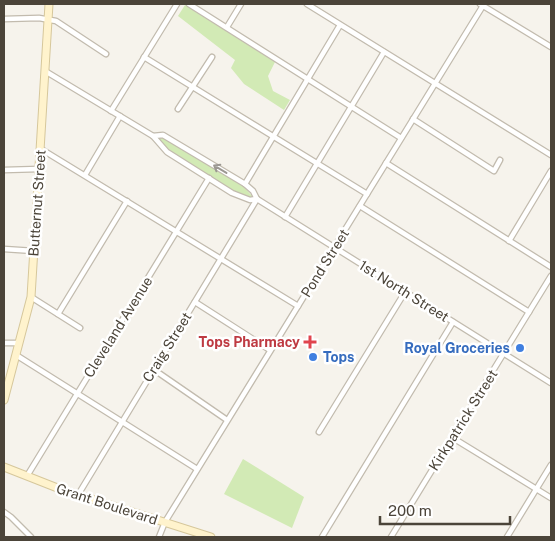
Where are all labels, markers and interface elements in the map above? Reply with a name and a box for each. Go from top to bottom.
street label: Butternut Street [25,149,49,257]
one-way arrow [214,164,228,174]
street label: Pond Street [298,226,352,300]
street label: 1st North Street [356,257,452,325]
street label: Cleveland Avenue [80,274,156,380]
street label: Craig Street [139,309,195,385]
place label: Tops Pharmacy [199,334,300,350]
marker: Tops Pharmacy [304,336,316,348]
place label: Royal Groceries [404,340,510,356]
marker: Royal Groceries [514,342,526,354]
place label: Tops [323,349,354,365]
marker: Tops [307,351,319,363]
street label: Kirkpatrick Street [425,366,501,474]
street label: Grant Boulevard [54,480,160,528]
scale bar [380,494,510,526]
text: 200 m [388,502,432,519]

